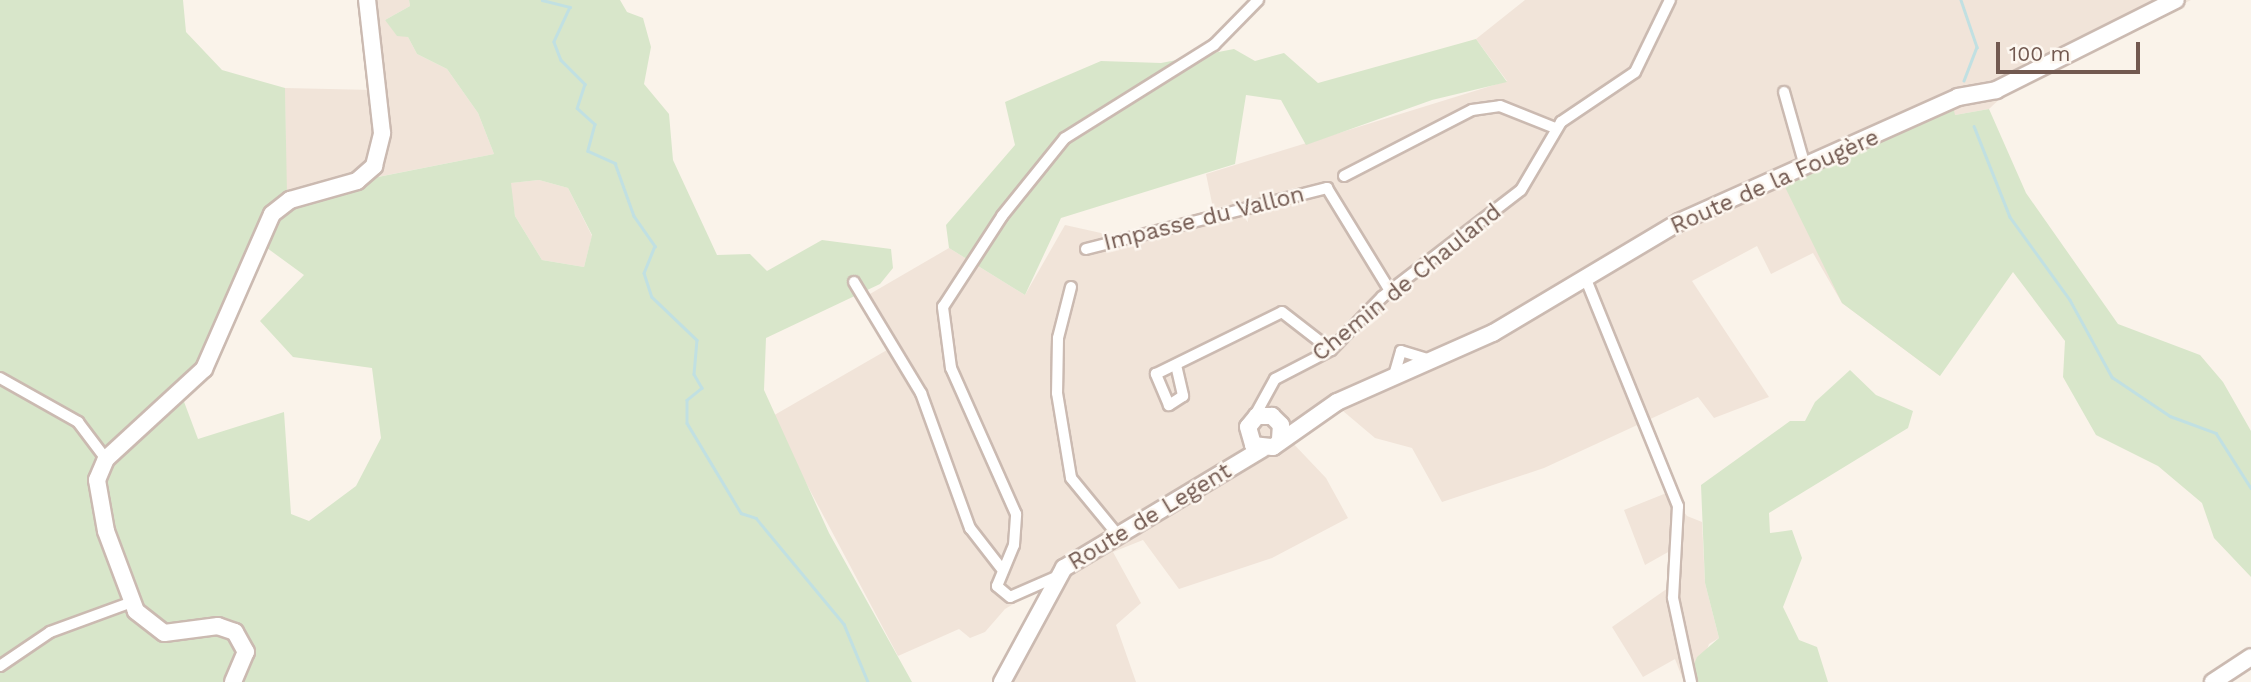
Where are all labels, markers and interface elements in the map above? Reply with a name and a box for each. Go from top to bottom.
scale bar [1999,28,2142,72]
text: 100 m [2009,41,2071,66]
street label: Route de la Fougère [1666,124,1884,240]
street label: Impasse du Vallon [1100,181,1308,257]
street label: Chemin de Chauland [1307,198,1507,368]
street label: Route de Legent [1064,458,1236,576]

